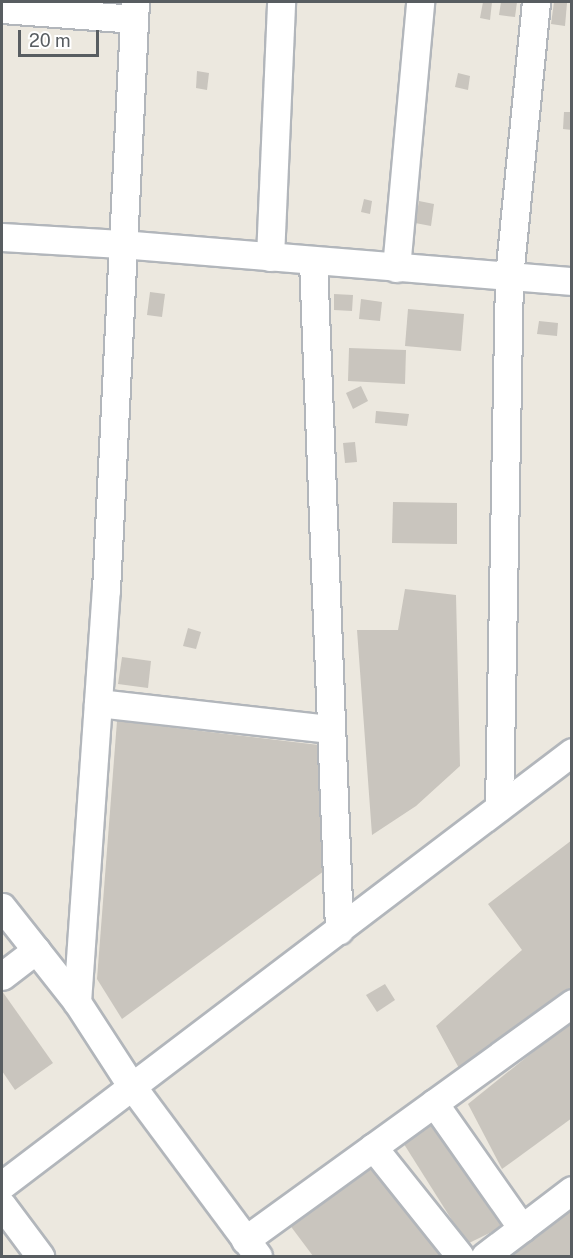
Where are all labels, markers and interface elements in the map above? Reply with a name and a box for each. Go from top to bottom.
scale bar [21,18,102,56]
text: 20 m [29,30,71,51]

